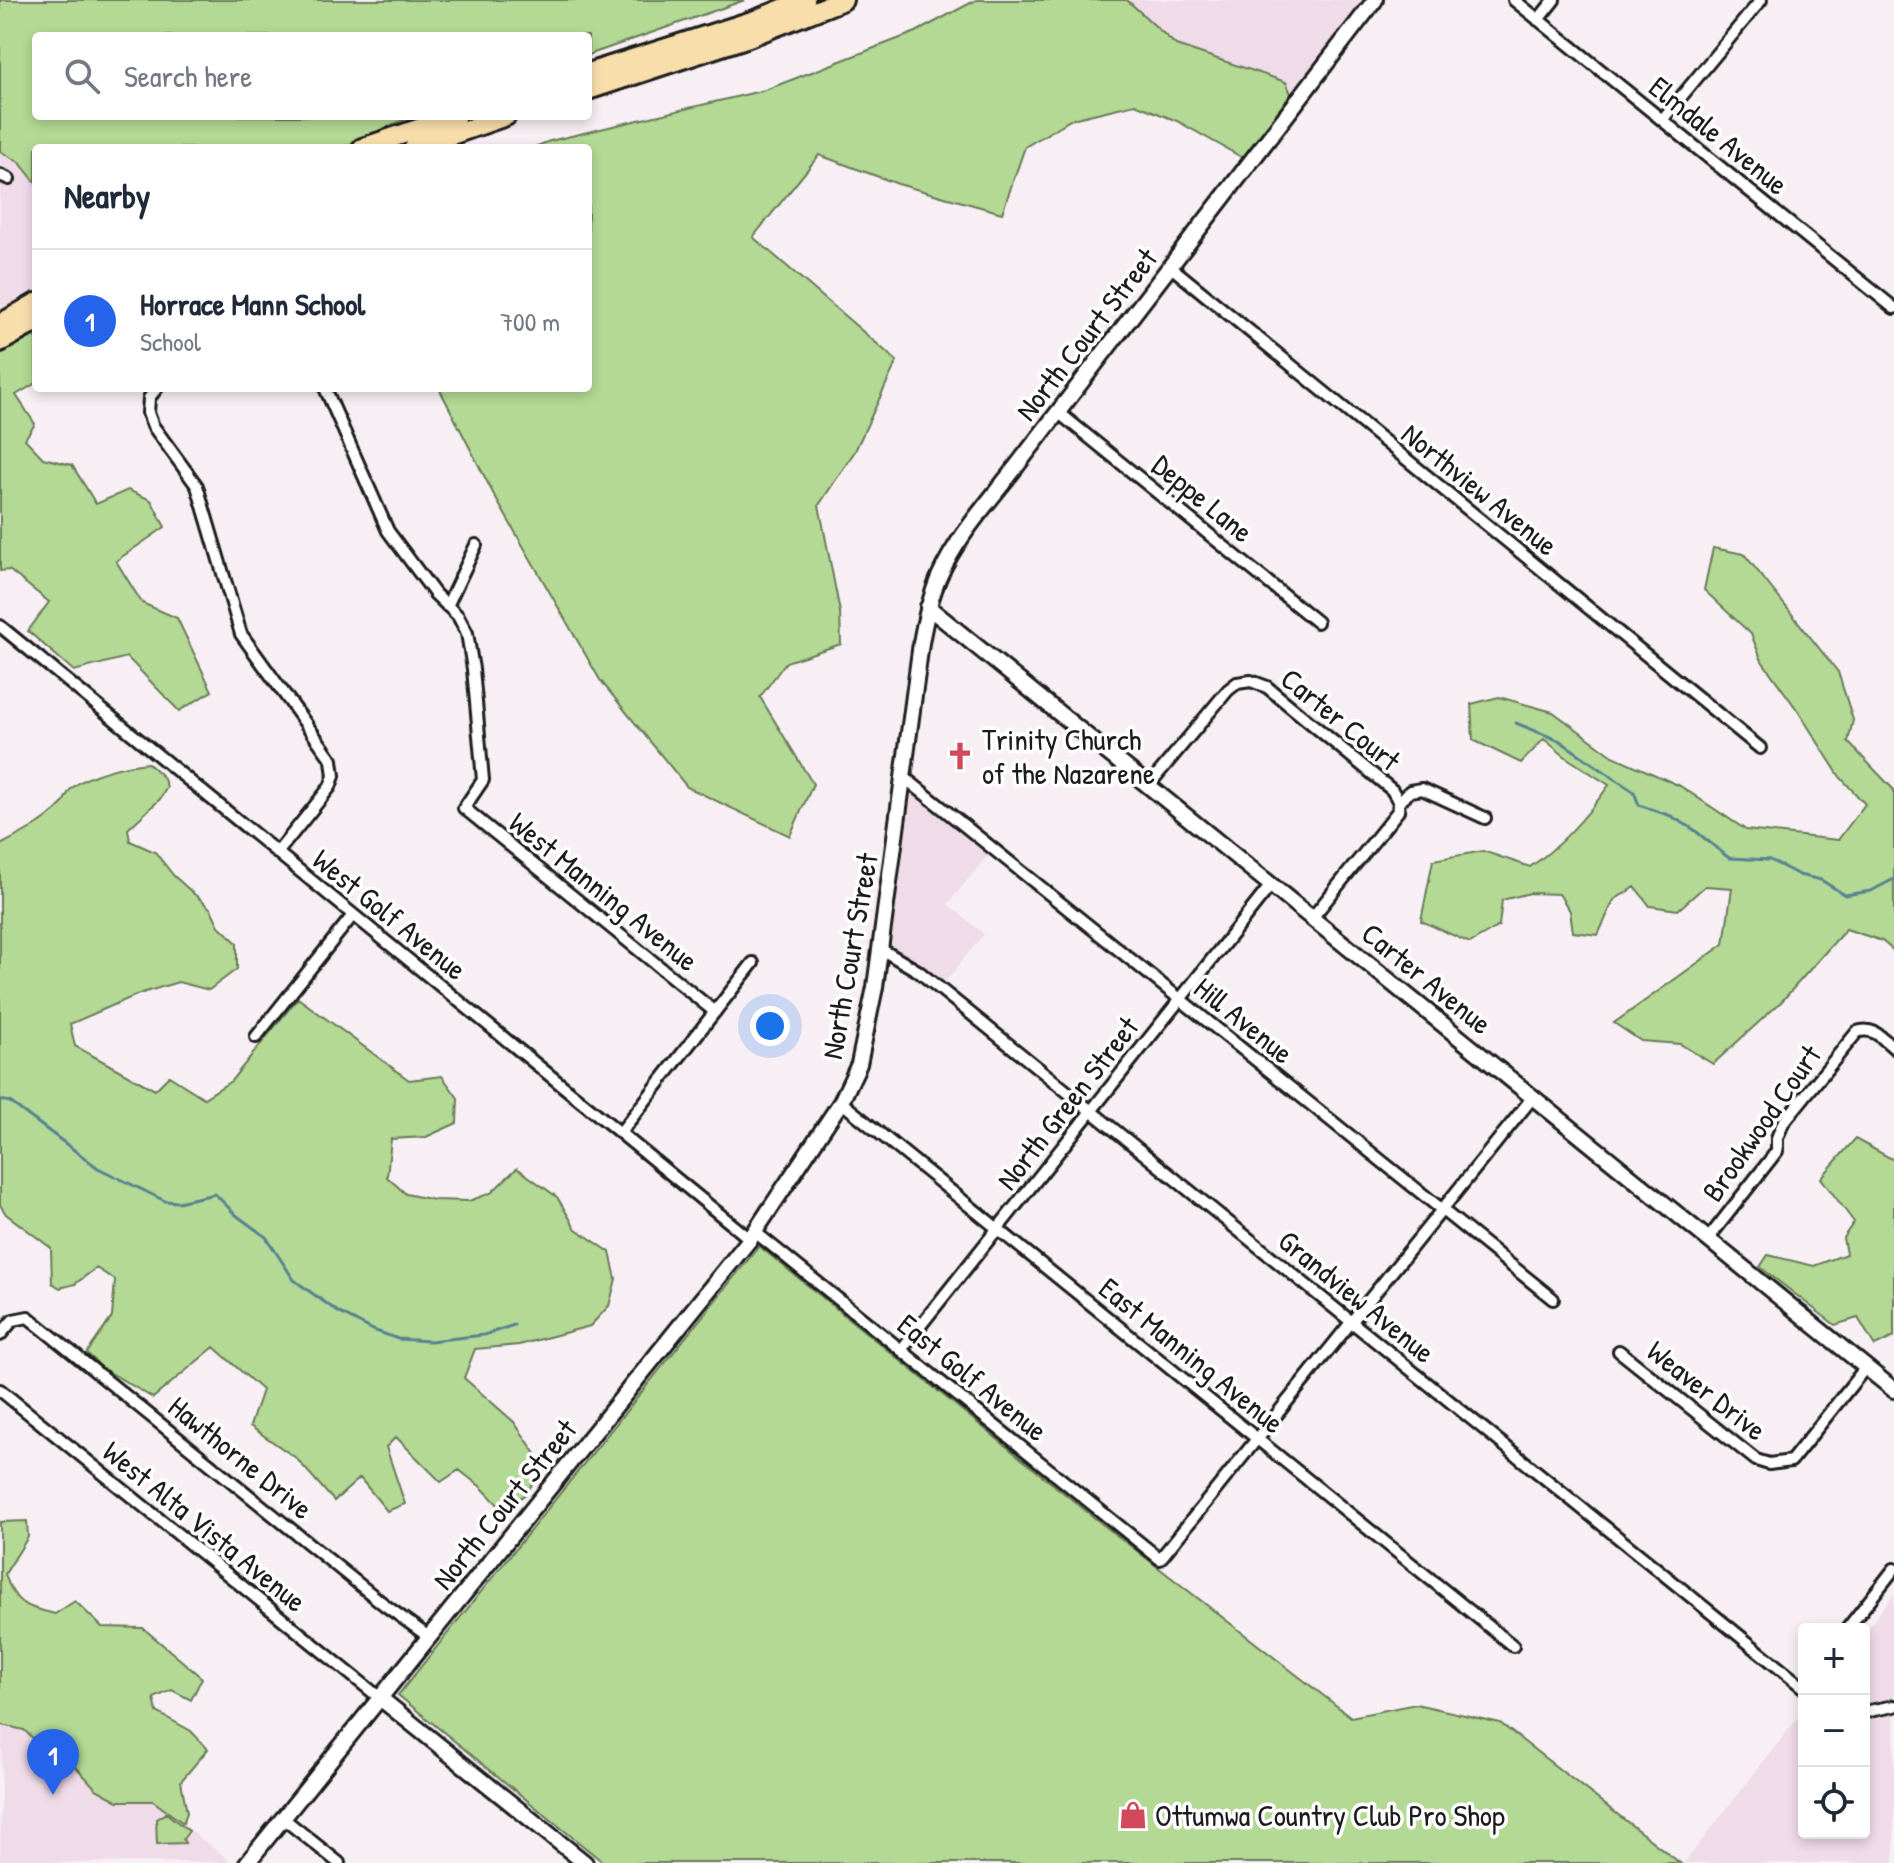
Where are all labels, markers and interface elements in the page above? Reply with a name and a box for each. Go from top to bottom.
search box [32,32,592,120]
icon: search [60,54,104,98]
text: Search here [124,56,252,96]
street label: Elmdale Avenue [1641,67,1797,203]
text: Nearby [64,173,150,219]
street label: North Court Street [1006,239,1166,428]
text: Horrace Mann School [140,284,365,324]
text: 1 [85,304,95,339]
text: 700 m [500,304,560,339]
text: School [140,324,201,359]
street label: Northview Avenue [1394,414,1566,564]
street label: Deppe Lane [1144,445,1262,551]
street label: Carter Court [1273,659,1410,780]
place label: Trinity Church of the Nazarene [982,719,1155,793]
church icon: Trinity Church of the Nazarene [945,741,975,771]
street label: West Manning Avenue [501,802,707,980]
street label: West Golf Avenue [305,839,475,989]
street label: North Court Street [811,849,887,1062]
street label: Carter Avenue [1354,913,1500,1043]
street label: Hill Avenue [1186,968,1302,1072]
your location [750,1006,790,1046]
street label: North Green Street [987,1008,1148,1198]
street label: Brookwood Court [1692,1036,1830,1209]
street label: Grandview Avenue [1270,1221,1444,1372]
street label: East Manning Avenue [1091,1268,1293,1442]
street label: East Golf Avenue [890,1304,1056,1450]
street label: Weaver Drive [1639,1331,1775,1449]
street label: Hawthorne Drive [160,1386,322,1528]
street label: North Court Street [423,1410,586,1598]
street label: West Alta Vista Avenue [95,1431,315,1621]
map controls [1798,1623,1870,1839]
button: + [1798,1623,1870,1695]
button: − [1798,1695,1870,1767]
pin: 1 [27,1729,79,1795]
button: locate [1798,1767,1870,1839]
place label: Ottumwa Country Club Pro Shop [1155,1795,1505,1835]
shop icon: Ottumwa Country Club Pro Shop [1118,1800,1148,1830]

